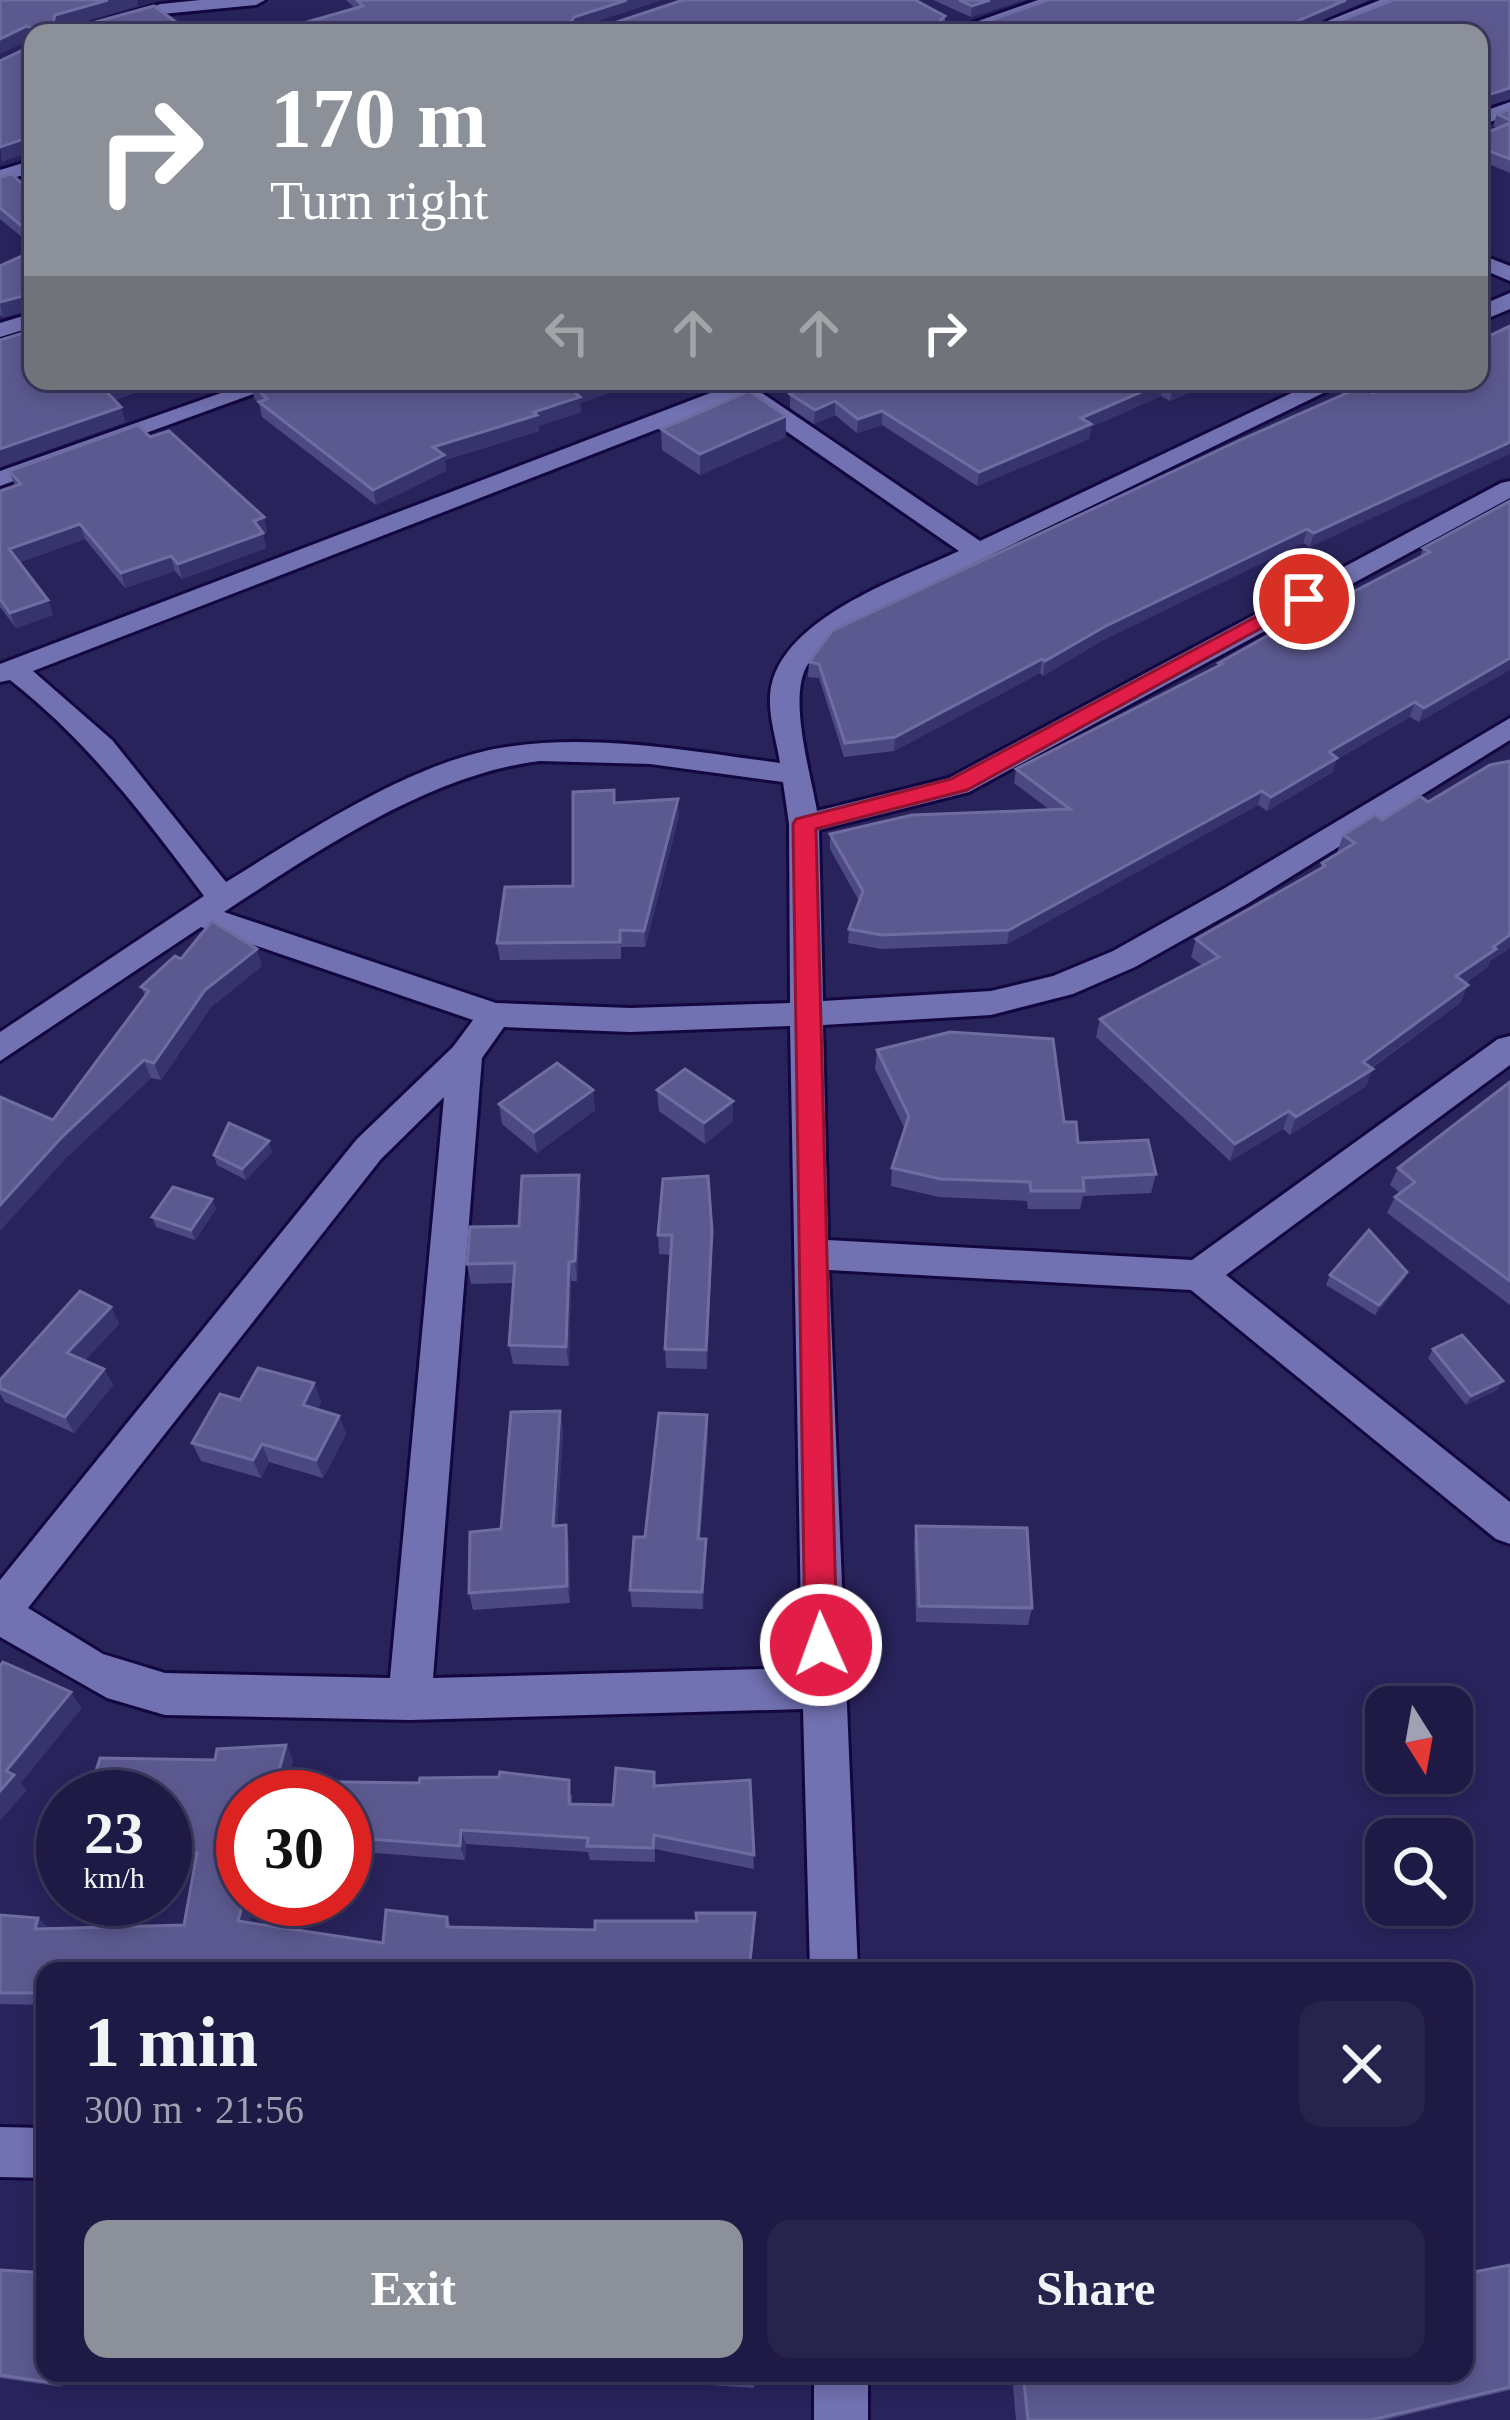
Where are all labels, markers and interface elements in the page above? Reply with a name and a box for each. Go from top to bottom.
icon: right [72,72,228,228]
text: 170 m [270,72,487,165]
text: Turn right [270,171,489,231]
icon: left [534,300,600,366]
icon: ahead [660,300,726,366]
icon: ahead [786,300,852,366]
icon: right [912,300,978,366]
pin [1253,548,1355,650]
icon: arrive [1271,566,1337,632]
position arrow [758,1582,884,1708]
north arrow [1365,1686,1473,1794]
map controls [1365,1686,1473,1926]
speed limit sign: 30 [216,1770,372,1926]
text: 23 [84,1800,144,1866]
button: search [1365,1818,1473,1926]
text: km/h [83,1861,145,1894]
button: close [1299,2001,1425,2127]
text: 1 min [84,2002,258,2082]
text: 300 m · 21:56 [84,2088,304,2131]
button: Exit [84,2220,743,2358]
button: Share [767,2220,1425,2358]

